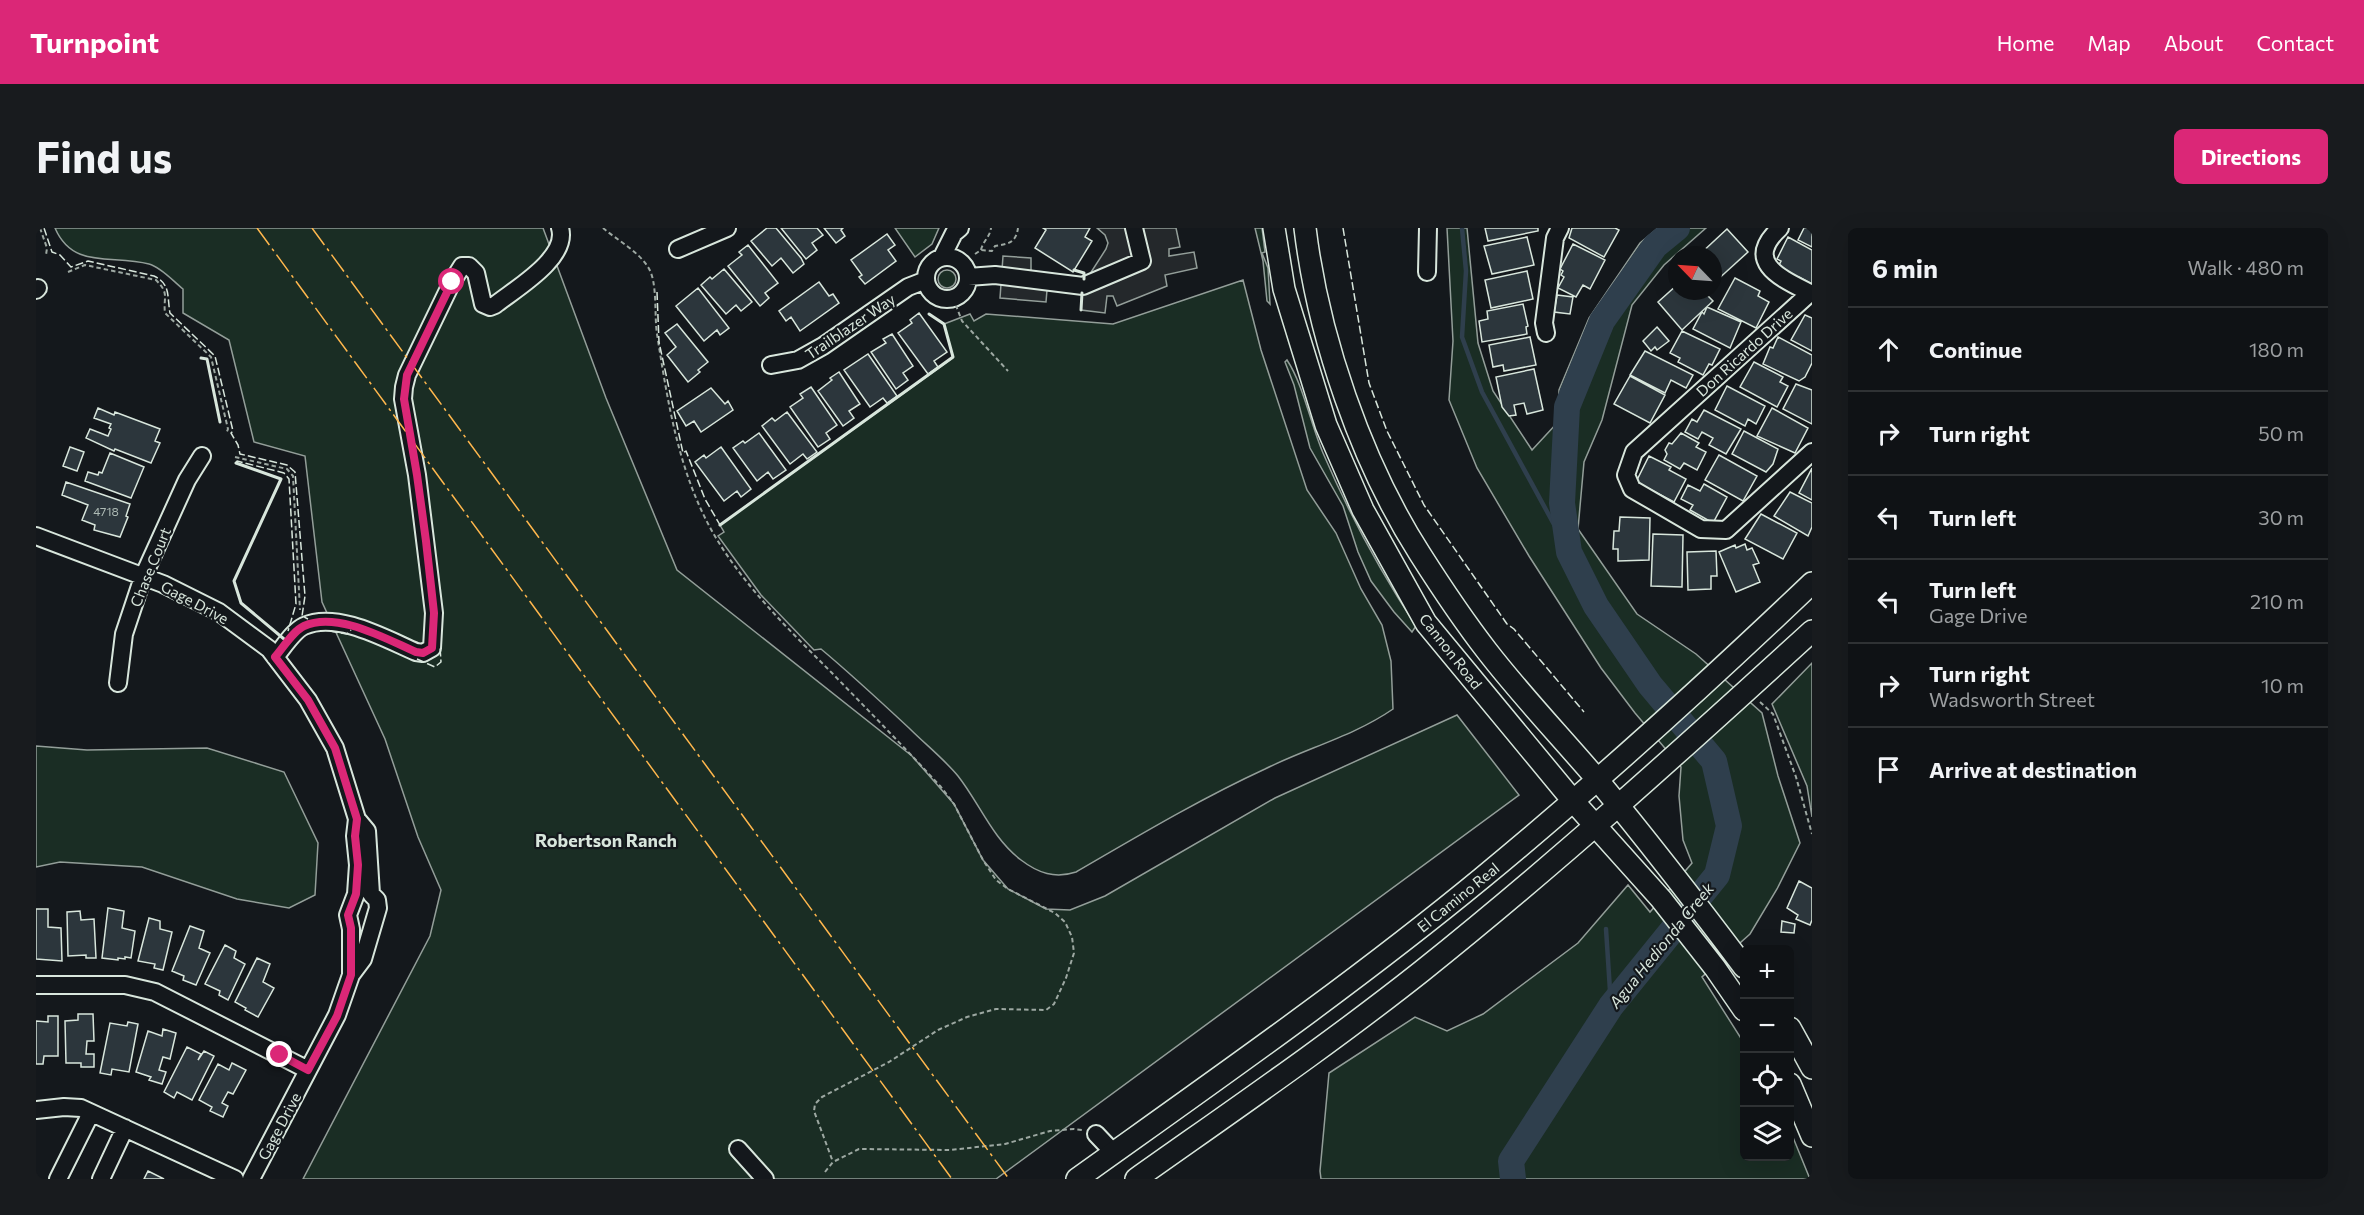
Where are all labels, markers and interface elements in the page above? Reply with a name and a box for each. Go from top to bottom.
text: Turnpoint [30,25,159,59]
text: Home [1997,30,2054,55]
text: Map [2087,30,2131,55]
text: About [2164,30,2223,55]
text: Contact [2256,30,2334,55]
button: Directions [2174,129,2328,184]
text: Find us [36,130,172,182]
north arrow [1668,246,1722,300]
text: 6 min [1872,252,1938,283]
text: Walk · 480 m [2187,255,2304,279]
route start [438,268,464,294]
street label: Trailblazer Way [802,289,899,363]
street label: Don Ricardo Drive [1692,304,1796,400]
icon: ahead [1872,333,1905,366]
text: Continue [1929,336,2022,363]
text: 180 m [2249,337,2304,361]
icon: right [1872,417,1905,450]
text: Turn right [1929,420,2030,447]
text: 50 m [2258,421,2304,445]
icon: left [1872,501,1905,534]
house number: 4718 [93,504,119,518]
text: Turn left [1929,504,2016,531]
text: 30 m [2258,505,2304,529]
street label: Chase Court [126,525,174,609]
text: Turn left [1929,576,2016,603]
street label: Gage Drive [158,577,232,627]
icon: left [1872,585,1905,618]
text: 210 m [2250,589,2304,613]
text: Gage Drive [1929,603,2027,627]
street label: Cannon Road [1416,610,1486,692]
text: Turn right [1929,660,2030,687]
icon: right [1872,669,1905,702]
text: 10 m [2261,673,2304,697]
text: Wadsworth Street [1929,687,2095,711]
icon: arrive [1872,753,1905,786]
text: Arrive at destination [1929,756,2137,783]
district label: Robertson Ranch [535,829,677,851]
street label: El Camino Real [1413,858,1503,936]
water label: Agua Hedionda Creek [1604,878,1718,1012]
map controls [1740,945,1794,1161]
button: + [1740,945,1794,999]
button: − [1740,999,1794,1053]
route end [266,1041,292,1067]
button: locate [1740,1053,1794,1107]
street label: Gage Drive [254,1089,304,1163]
button: layers [1740,1107,1794,1161]

